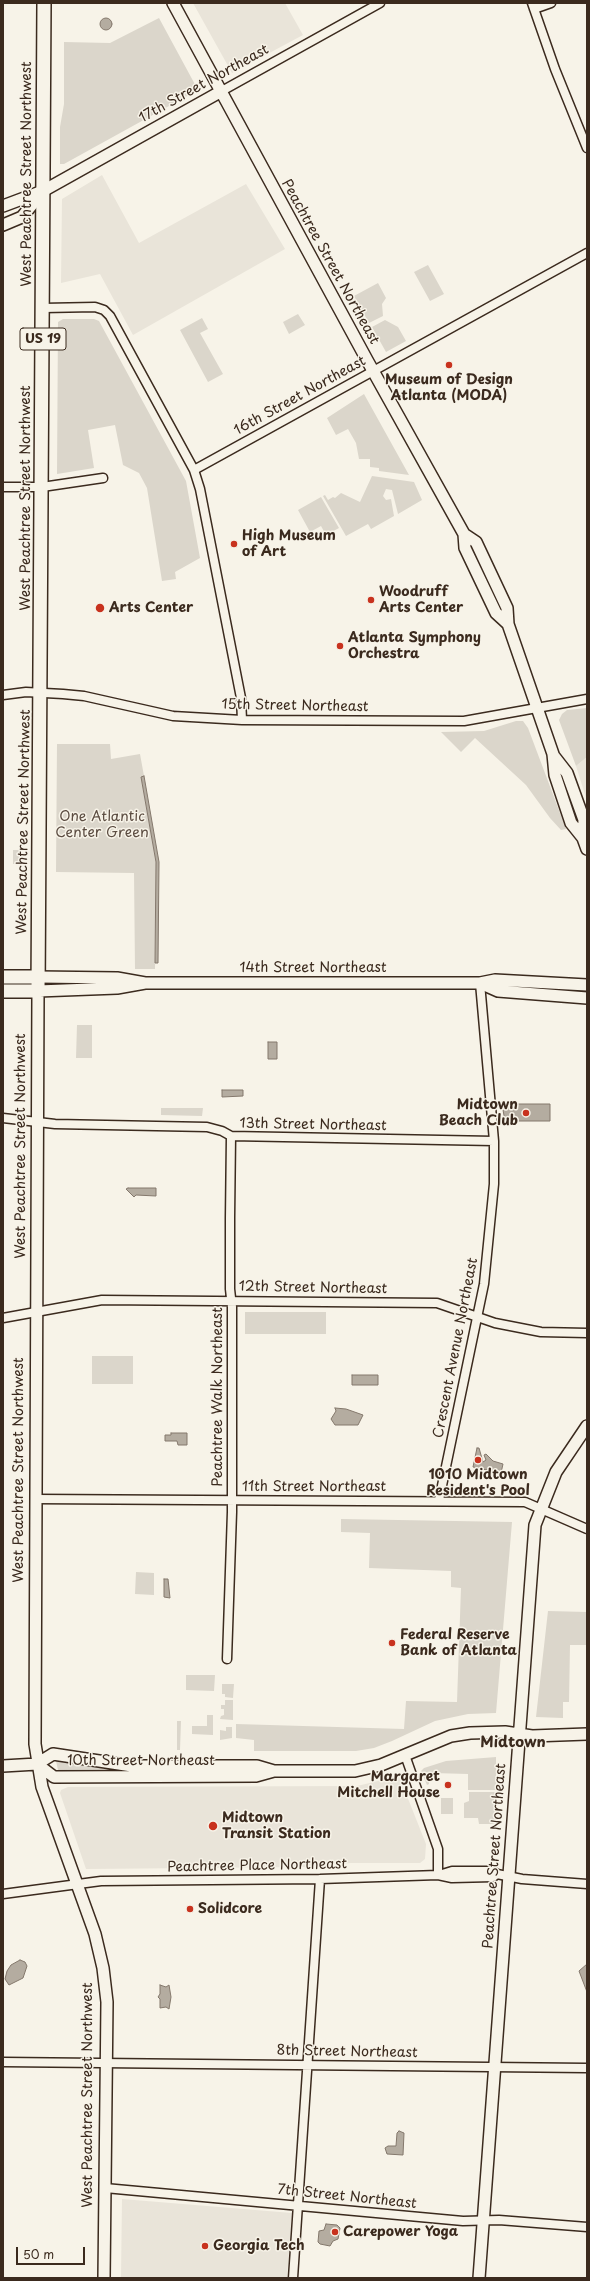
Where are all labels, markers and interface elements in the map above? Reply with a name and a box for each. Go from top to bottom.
street label: 17th Street Northeast [136,41,272,127]
street label: West Peachtree Street Northwest [19,61,35,287]
street label: Peachtree Street Northeast [278,177,382,347]
road number: US 19 [20,328,66,350]
street label: 16th Street Northeast [231,353,369,439]
marker: Museum of Design Atlanta (MODA) [444,360,454,370]
place label: Museum of Design Atlanta (MODA) [385,372,513,404]
street label: West Peachtree Street Northwest [18,385,34,611]
place label: High Museum of Art [242,528,336,560]
marker: High Museum of Art [229,539,239,549]
place label: Woodruff Arts Center [379,584,463,616]
marker: Woodruff Arts Center [366,595,376,605]
place label: Arts Center [109,600,193,616]
marker: Arts Center [94,602,106,614]
place label: Atlanta Symphony Orchestra [348,630,481,662]
marker: Atlanta Symphony Orchestra [335,641,345,651]
street label: 15th Street Northeast [221,696,369,716]
street label: West Peachtree Street Northwest [14,709,34,935]
park label: One Atlantic Center Green [55,809,149,842]
street label: 14th Street Northeast [239,960,387,976]
street label: West Peachtree Street Northwest [13,1033,29,1259]
place label: Midtown Beach Club [439,1097,518,1130]
marker: Midtown Beach Club [521,1108,531,1118]
street label: 13th Street Northeast [239,1115,387,1135]
street label: Crescent Avenue Northeast [430,1256,482,1440]
street label: 12th Street Northeast [239,1278,387,1298]
street label: Peachtree Walk Northeast [210,1307,226,1487]
street label: West Peachtree Street Northwest [11,1357,27,1583]
marker: 1010 Midtown Resident's Pool [473,1455,483,1465]
place label: 1010 Midtown Resident's Pool [426,1467,530,1500]
street label: 11th Street Northeast [242,1479,386,1495]
place label: Federal Reserve Bank of Atlanta [400,1627,517,1660]
marker: Federal Reserve Bank of Atlanta [387,1638,397,1648]
district label: Midtown [480,1734,546,1752]
street label: 10th Street Northeast [67,1753,215,1769]
street label: Peachtree Street Northeast [480,1763,510,1949]
place label: Margaret Mitchell House [337,1769,440,1802]
marker: Margaret Mitchell House [443,1780,453,1790]
place label: Midtown Transit Station [222,1810,331,1842]
marker: Midtown Transit Station [207,1820,219,1832]
street label: Peachtree Place Northeast [167,1856,347,1876]
place label: Solidcore [198,1901,262,1917]
marker: Solidcore [185,1904,195,1914]
street label: West Peachtree Street Northwest [80,1982,96,2208]
street label: 8th Street Northeast [276,2042,418,2062]
street label: 7th Street Northeast [277,2181,417,2213]
place label: Carepower Yoga [343,2224,458,2240]
marker: Carepower Yoga [330,2227,340,2237]
place label: Georgia Tech [213,2238,305,2254]
scale bar [18,2239,87,2265]
marker: Georgia Tech [200,2241,210,2251]
text: 50 m [23,2245,54,2263]

